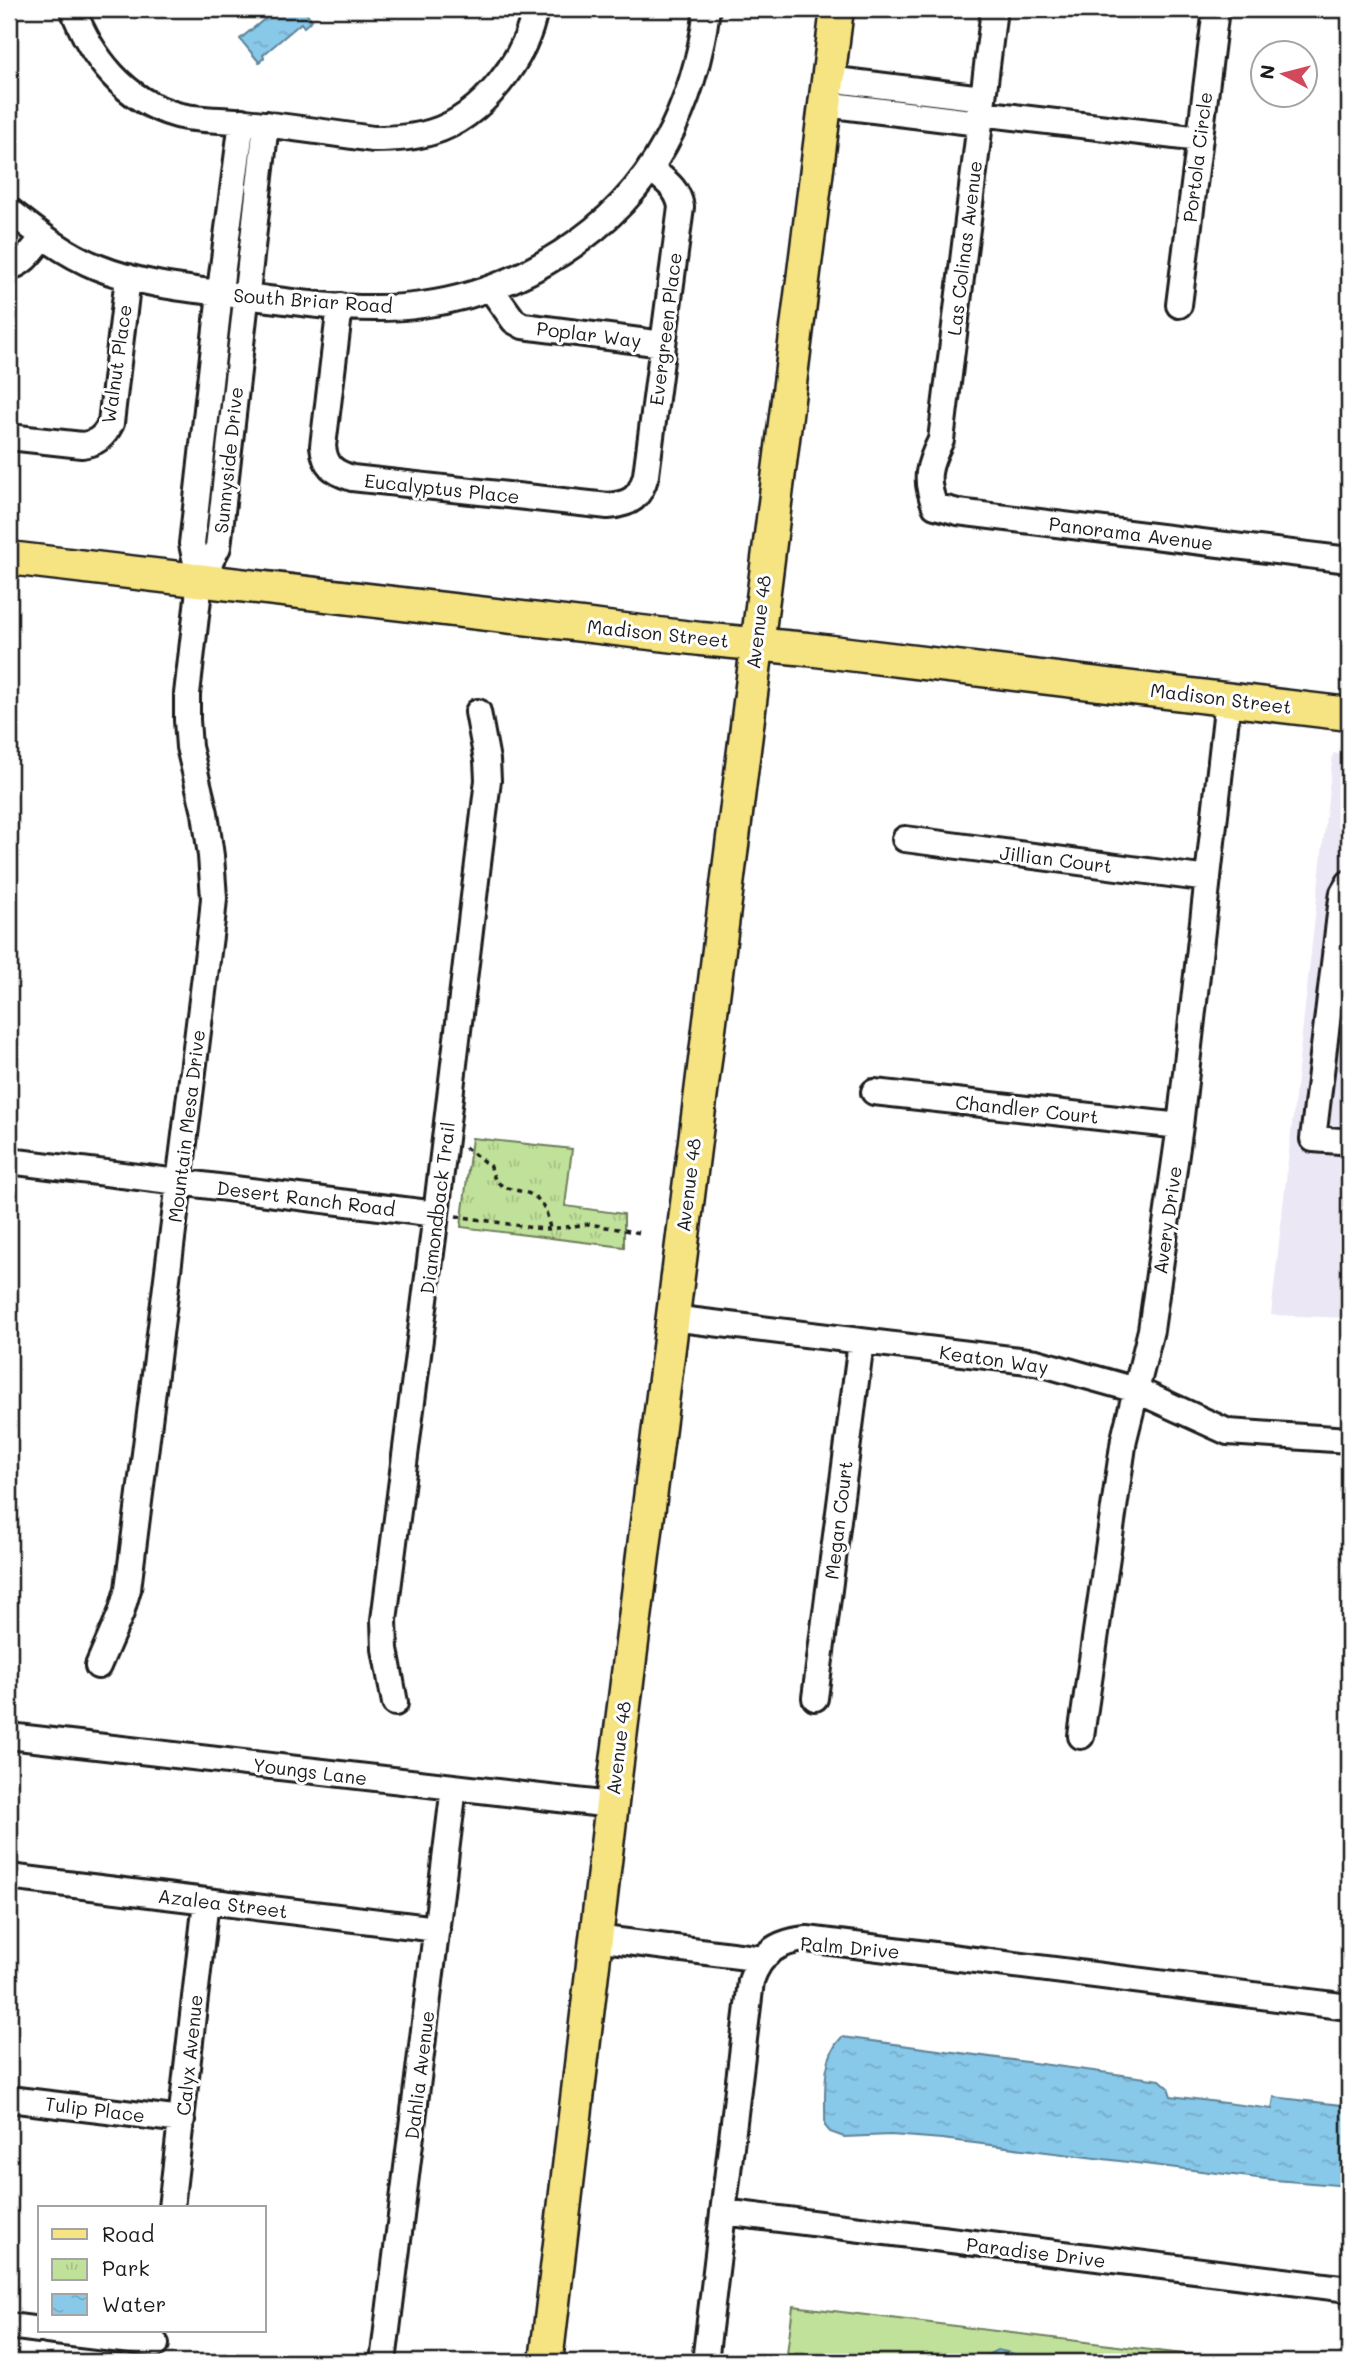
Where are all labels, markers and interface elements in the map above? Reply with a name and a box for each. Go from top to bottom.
north arrow [1250,38,1320,108]
text: N [1253,63,1280,81]
street label: Portola Circle [1177,90,1217,224]
street label: Las Colinas Avenue [941,159,987,337]
street label: Evergreen Place [643,251,687,407]
street label: South Briar Road [233,282,393,318]
street label: Walnut Place [95,303,137,425]
street label: Poplar Way [535,315,643,353]
street label: Sunnyside Drive [208,385,248,535]
street label: Eucalyptus Place [363,467,521,509]
street label: Panorama Avenue [1047,511,1215,555]
street label: Avenue 48 [740,574,776,670]
street label: Madison Street [586,613,730,653]
street label: Madison Street [1149,677,1293,719]
street label: Jillian Court [998,840,1114,878]
street label: Mountain Mesa Drive [162,1028,210,1224]
street label: Chandler Court [954,1089,1100,1129]
street label: Diamondback Trail [414,1120,460,1296]
street label: Avenue 48 [670,1137,706,1233]
street label: Avery Drive [1147,1164,1187,1276]
street label: Desert Ranch Road [215,1175,397,1221]
street label: Keaton Way [938,1339,1050,1379]
street label: Megan Court [818,1459,858,1581]
street label: Avenue 48 [600,1700,636,1796]
street label: Youngs Lane [251,1752,369,1790]
street label: Azalea Street [157,1883,289,1923]
street label: Palm Drive [799,1930,901,1964]
street label: Calyx Avenue [170,1993,208,2117]
street label: Dahlia Avenue [399,2009,439,2141]
street label: Tulip Place [44,2090,146,2128]
legend [38,2206,266,2332]
text: Road [102,2220,154,2247]
street label: Paradise Drive [965,2231,1107,2273]
text: Park [102,2254,150,2281]
text: Water [102,2290,166,2317]

